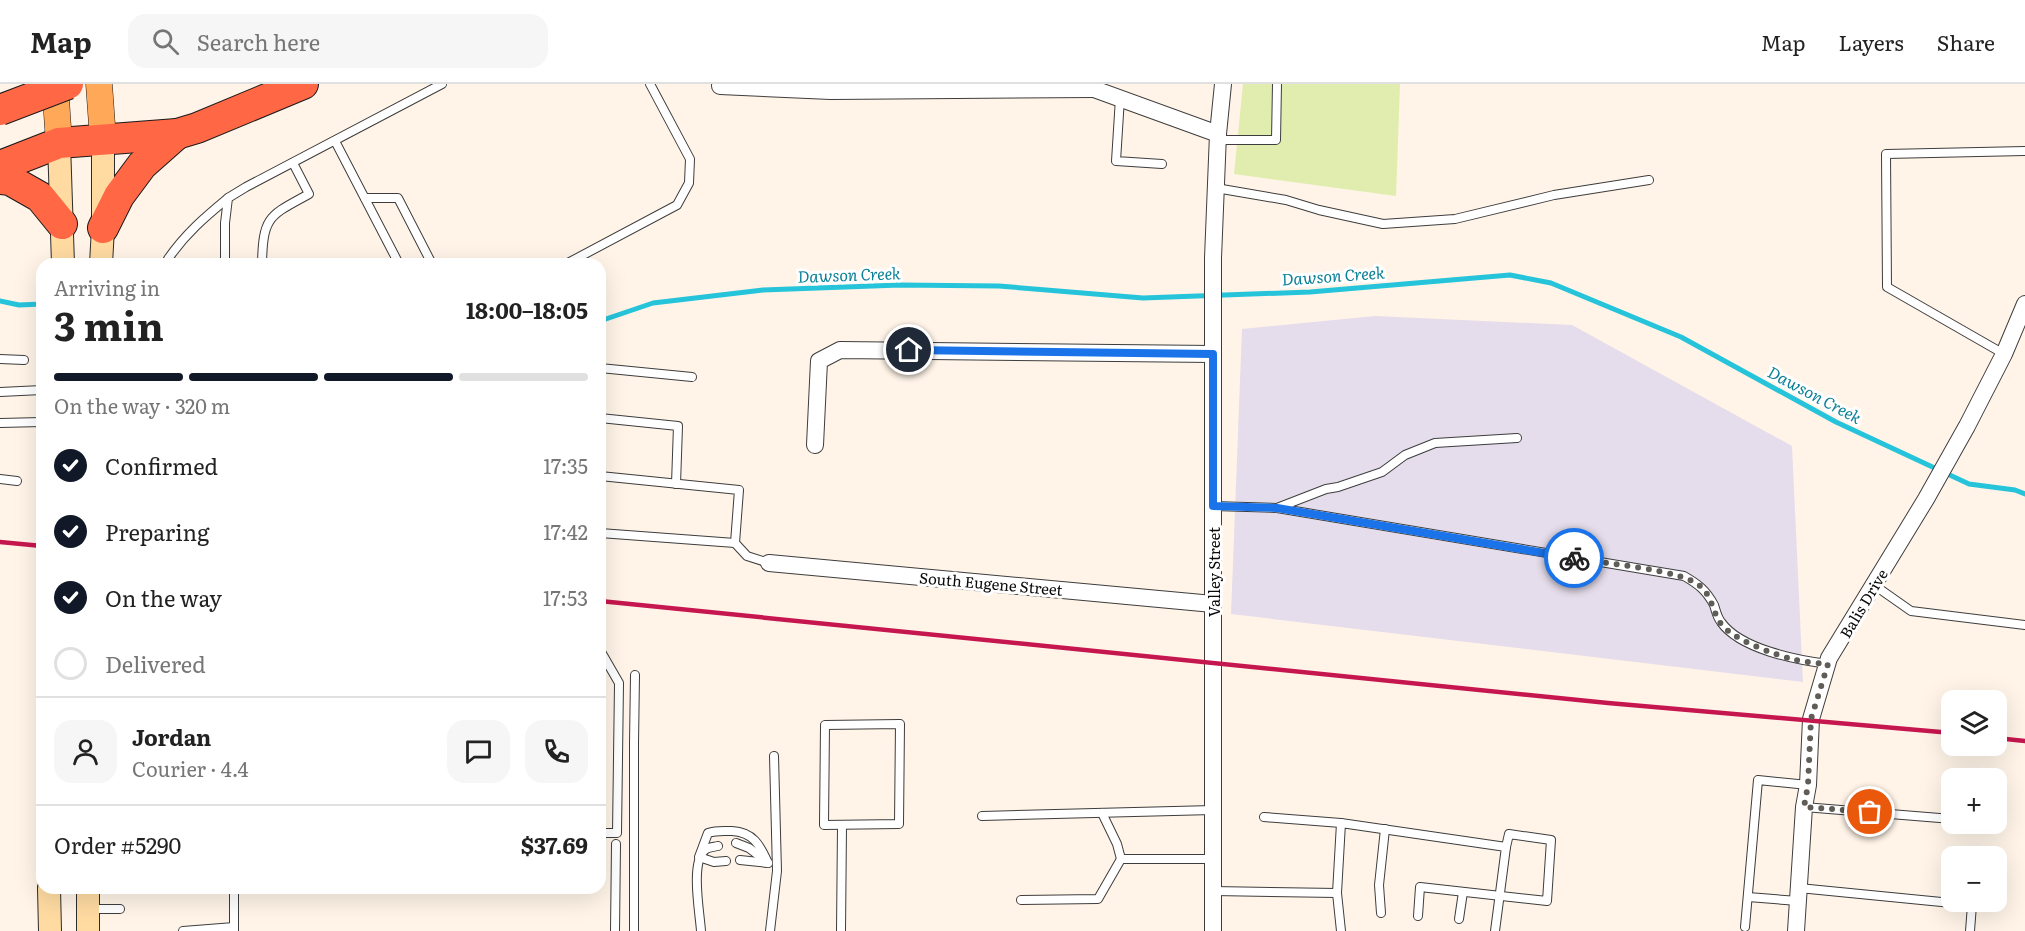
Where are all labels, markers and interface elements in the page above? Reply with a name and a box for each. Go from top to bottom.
search box [128,14,548,68]
text: Map [30,20,92,62]
icon: search [149,25,182,58]
text: Search here [197,25,320,58]
text: Map [1761,26,1806,57]
text: Layers [1839,26,1904,57]
text: Share [1937,26,1995,57]
water label: Dawson Creek [1281,259,1386,291]
water label: Dawson Creek [797,260,901,288]
text: Arriving in [54,272,160,302]
text: 18:00–18:05 [466,293,588,326]
text: 3 min [54,295,164,353]
pin [883,324,934,375]
icon: home [892,333,925,366]
water label: Dawson Creek [1764,359,1866,429]
text: On the way · 320 m [54,390,230,420]
icon: check [54,449,87,482]
text: Confirmed [105,449,218,482]
text: 17:35 [543,450,588,480]
icon: check [54,515,87,548]
text: Preparing [105,515,209,548]
text: 17:42 [543,516,588,546]
street label: Valley Street [1202,527,1225,617]
courier [1544,528,1604,588]
icon: bike [1558,542,1591,575]
street label: Balis Drive [1833,564,1893,642]
street label: South Eugene Street [918,565,1064,601]
icon: check [54,581,87,614]
text: On the way [105,581,222,614]
text: 17:53 [543,582,588,612]
text: Delivered [105,647,206,680]
map controls [1941,690,2007,912]
button: layers [1941,690,2007,756]
button: person [54,720,117,783]
text: Jordan [132,720,211,753]
button: chat [447,720,510,783]
button: phone [525,720,588,783]
text: Courier · 4.4 [132,753,249,783]
button: + [1941,768,2007,834]
pin [1844,786,1895,837]
icon: bag [1853,795,1886,828]
text: Order #5290 [54,828,181,861]
text: $37.69 [521,828,588,861]
button: − [1941,846,2007,912]

